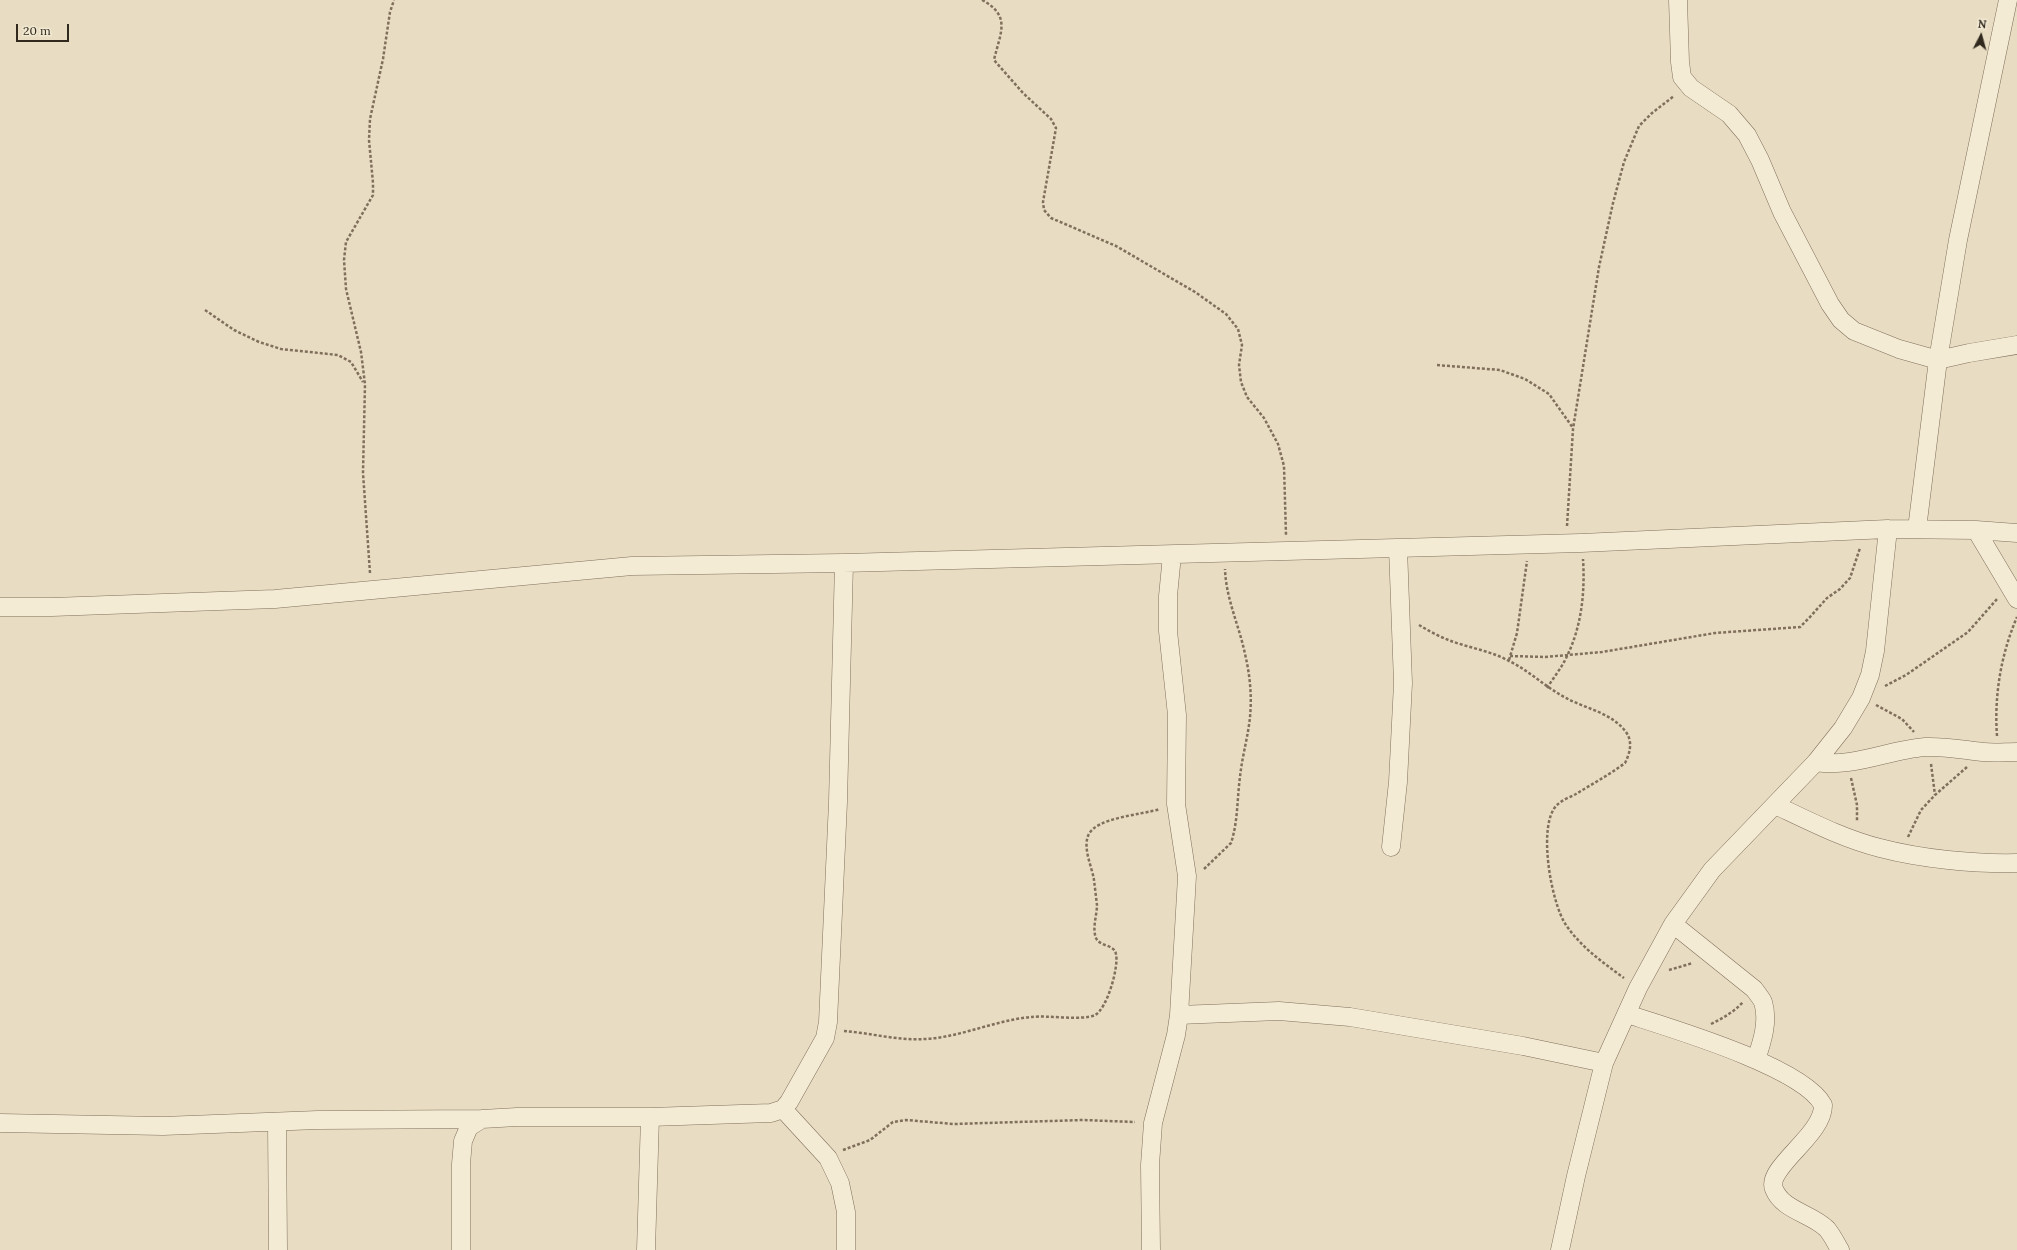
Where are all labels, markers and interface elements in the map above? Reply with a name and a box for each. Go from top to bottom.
scale bar [18,16,71,42]
north arrow [1961,16,2001,56]
text: N [1977,17,1987,31]
text: 20 m [23,23,51,38]

